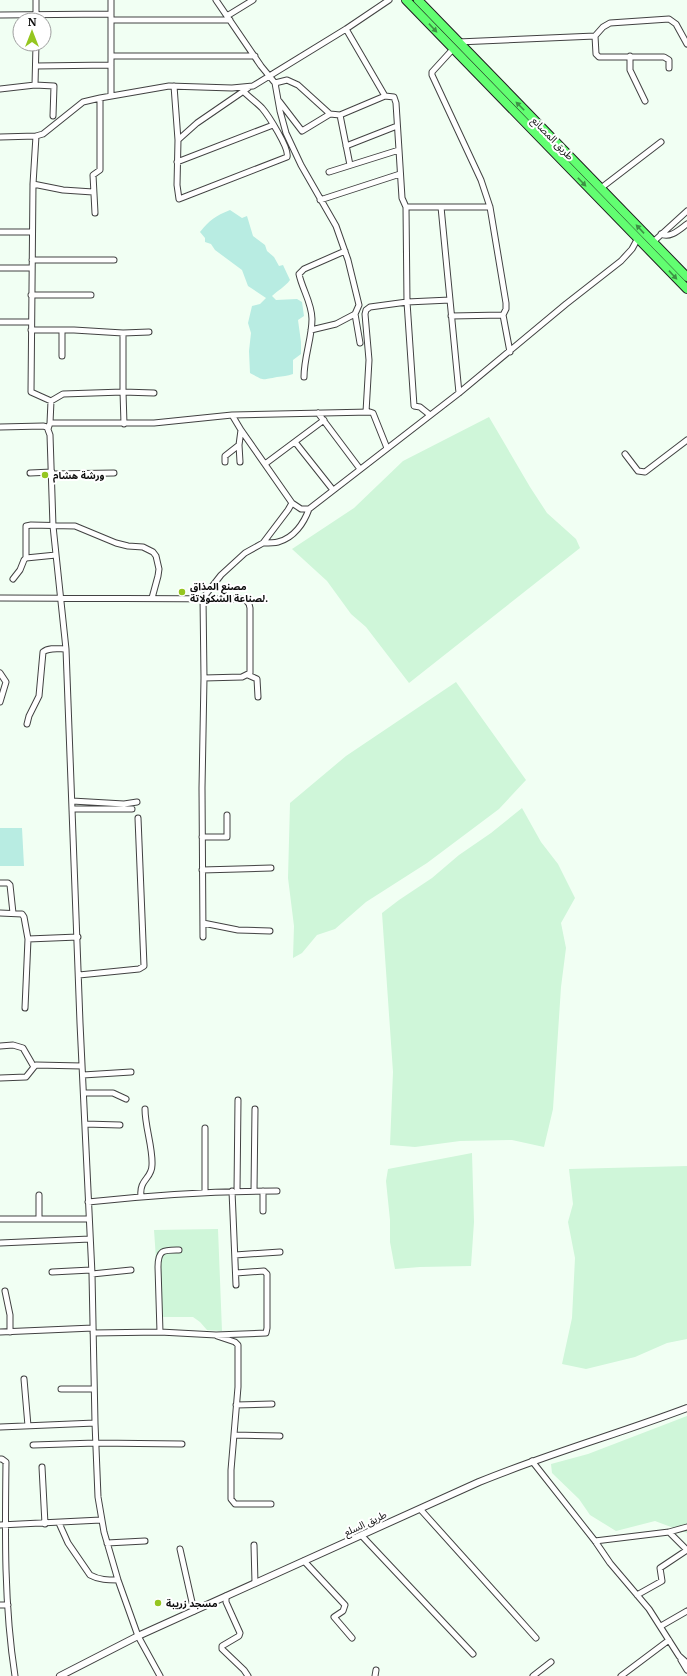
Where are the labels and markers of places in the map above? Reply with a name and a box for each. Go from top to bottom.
place label: ورشة هشام [53,469,104,483]
marker: ورشة هشام [40,470,50,480]
place label: مصنع المذاق لصناعة الشكولاتة. [190,580,268,605]
marker: مصنع المذاق لصناعة الشكولاتة. [177,587,187,597]
place label: مسجد زريبة [166,1597,218,1610]
marker: مسجد زريبة [153,1598,163,1608]

